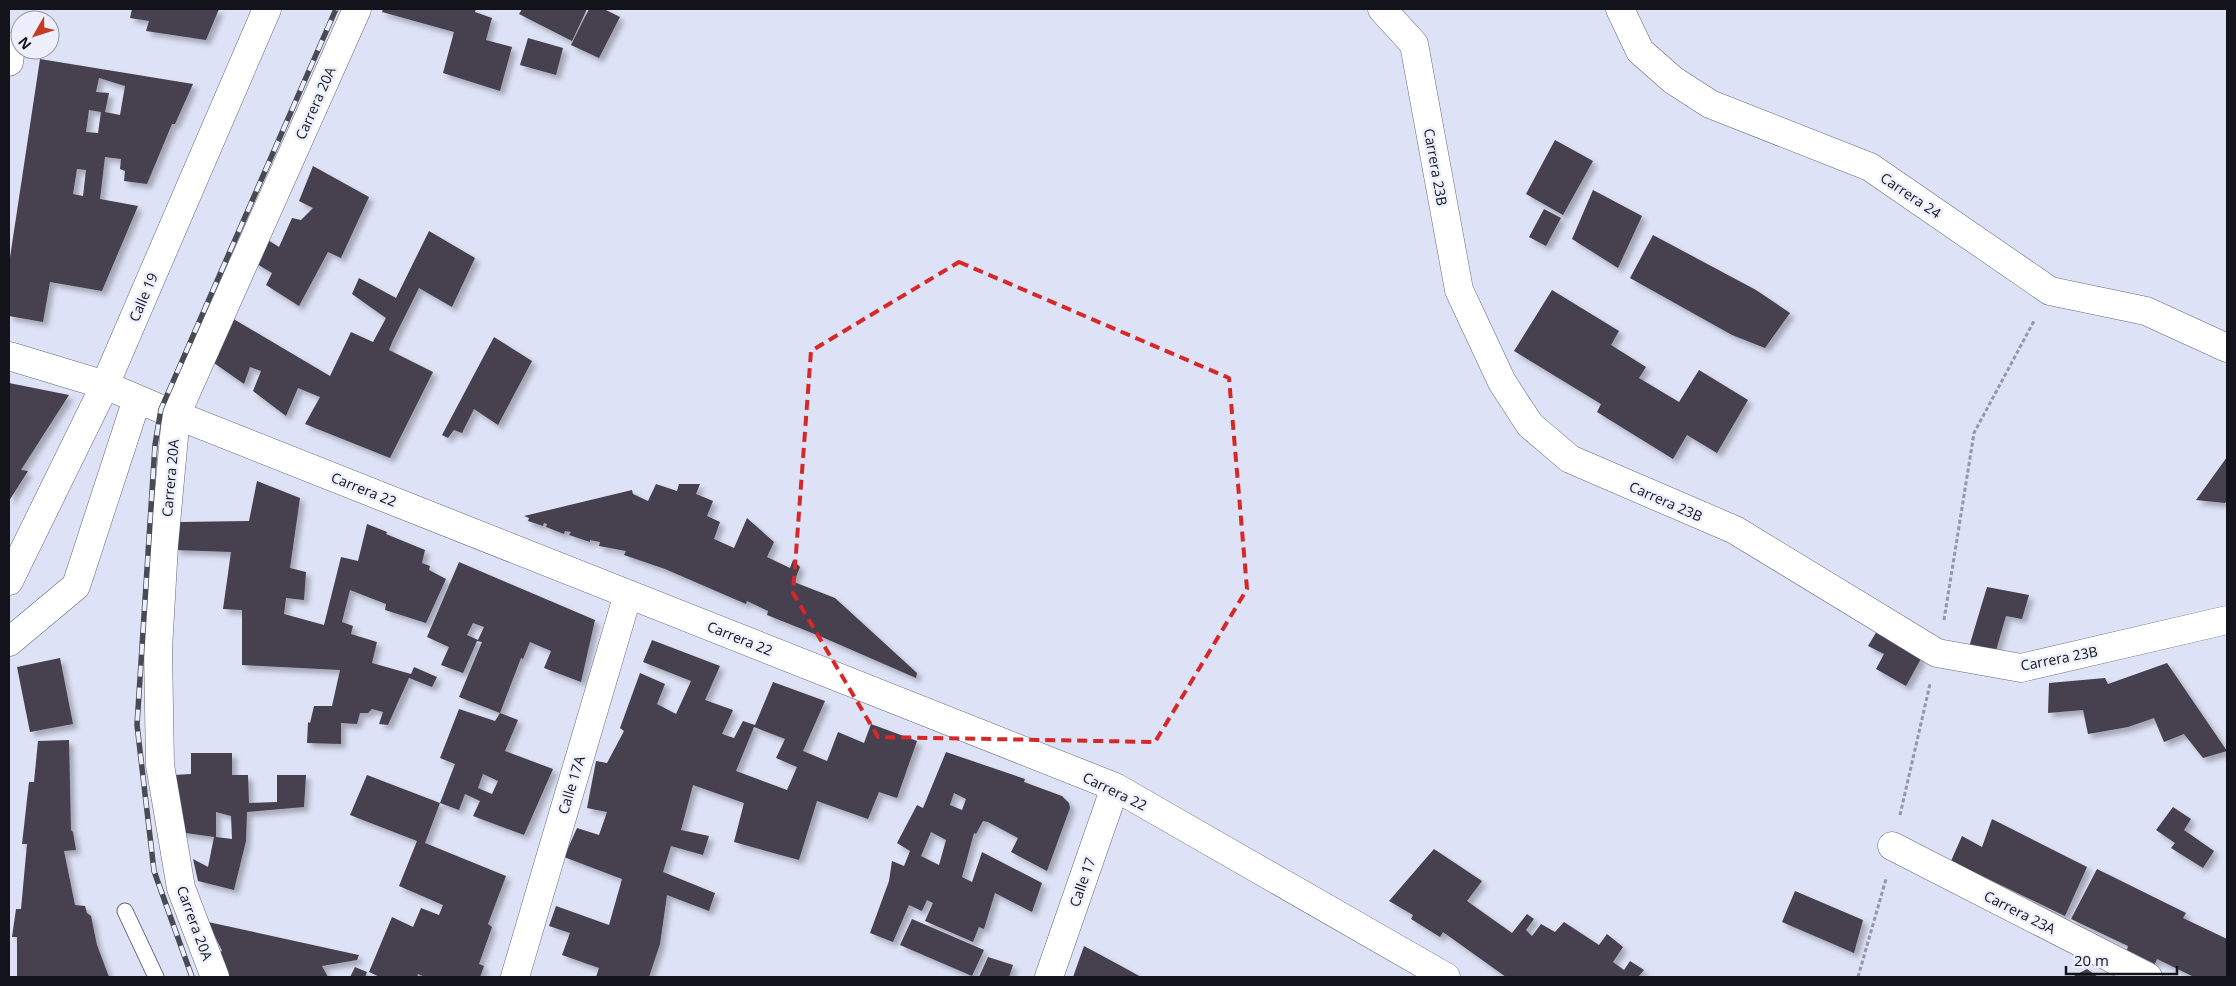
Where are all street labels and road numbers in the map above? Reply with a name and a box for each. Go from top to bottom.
street label: Carrera 20A [290,63,340,142]
street label: Carrera 23B [1420,127,1452,207]
street label: Carrera 24 [1877,168,1945,222]
street label: Calle 19 [124,270,162,324]
street label: Carrera 20A [157,438,183,518]
street label: Carrera 22 [328,467,400,511]
street label: Carrera 23B [1626,476,1706,526]
street label: Carrera 22 [704,616,776,660]
street label: Carrera 23B [2019,641,2099,675]
street label: Calle 17A [553,753,589,816]
street label: Carrera 22 [1080,767,1150,815]
street label: Calle 17 [1065,855,1099,909]
street label: Carrera 20A [173,883,217,963]
street label: Carrera 23A [1981,886,2059,938]

